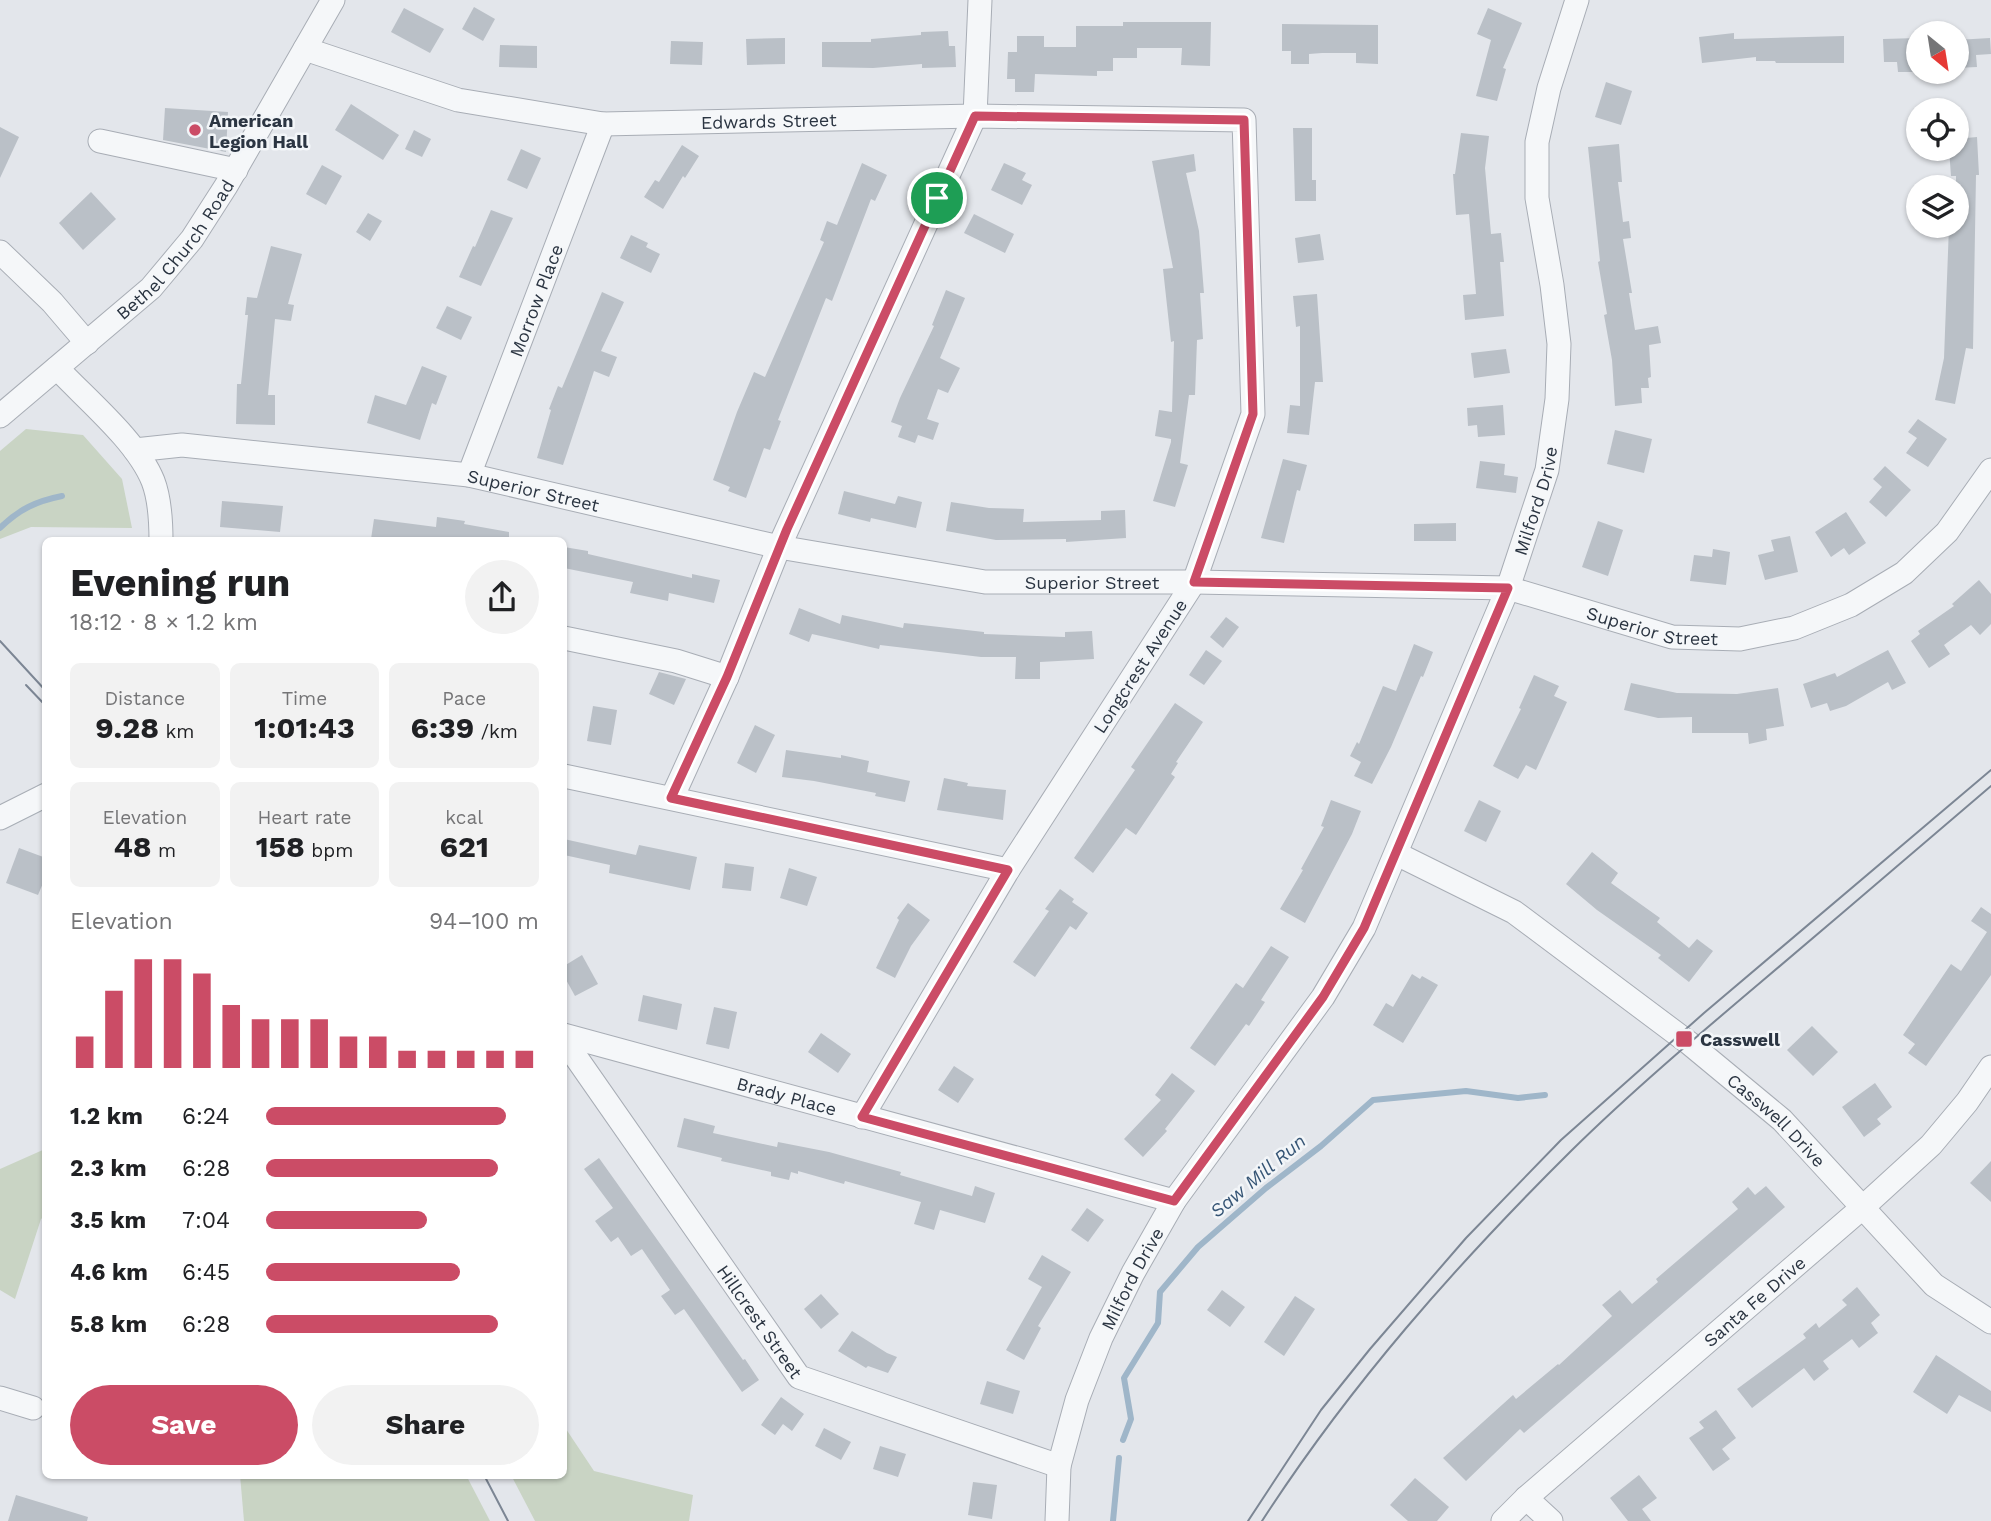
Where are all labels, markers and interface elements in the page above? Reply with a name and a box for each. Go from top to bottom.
north arrow [1906,21,1969,84]
map controls [1906,21,1969,238]
button: locate [1906,98,1969,161]
street label: Edwards Street [701,108,837,132]
place label: American Legion Hall [209,110,308,152]
marker: American Legion Hall [187,122,203,138]
pin [907,168,967,228]
button: layers [1906,175,1969,238]
street label: Bethel Church Road [112,176,238,323]
icon: arrive [918,179,956,217]
street label: Morrow Place [505,241,567,360]
street label: Milford Drive [1509,445,1561,558]
street label: Superior Street [466,465,602,516]
button: share [465,560,539,634]
text: Evening run [70,561,290,605]
street label: Superior Street [1025,572,1160,593]
street label: Longcrest Avenue [1089,595,1191,737]
street label: Superior Street [1584,602,1719,649]
text: 18:12 · 8 × 1.2 km [70,609,258,636]
text: Distance [104,687,185,710]
text: Time [282,687,327,710]
text: Pace [442,687,486,710]
text: 9.28 [95,710,159,745]
text: 1:01:43 [254,710,355,745]
text: 6:39 [410,710,474,745]
text: km [159,720,194,743]
text: /km [474,720,518,743]
text: Elevation [102,806,187,829]
text: Heart rate [258,806,351,829]
text: kcal [445,806,483,829]
text: 48 [113,829,152,864]
text: 158 [256,829,305,864]
text: 621 [440,829,489,864]
text: m [152,839,176,862]
text: bpm [305,839,353,862]
text: Elevation [70,908,173,935]
text: 94–100 m [429,908,539,935]
marker: Casswell [1674,1029,1694,1049]
place label: Casswell [1700,1029,1780,1050]
street label: Casswell Drive [1723,1069,1830,1171]
street label: Brady Place [735,1072,839,1119]
text: 1.2 km [70,1103,143,1130]
text: 6:24 [182,1103,230,1130]
water label: Saw Mill Run [1206,1129,1310,1223]
text: 2.3 km [70,1155,147,1182]
text: 6:28 [182,1155,230,1182]
text: 3.5 km [70,1207,146,1234]
text: 7:04 [182,1207,230,1234]
street label: Milford Drive [1096,1224,1167,1333]
street label: Santa Fe Drive [1699,1251,1809,1351]
text: 4.6 km [70,1259,148,1286]
text: 6:45 [182,1259,230,1286]
street label: Hillcrest Street [713,1260,807,1383]
text: 5.8 km [70,1311,147,1338]
text: 6:28 [182,1311,230,1338]
button: Save [70,1385,298,1465]
button: Share [312,1385,539,1465]

